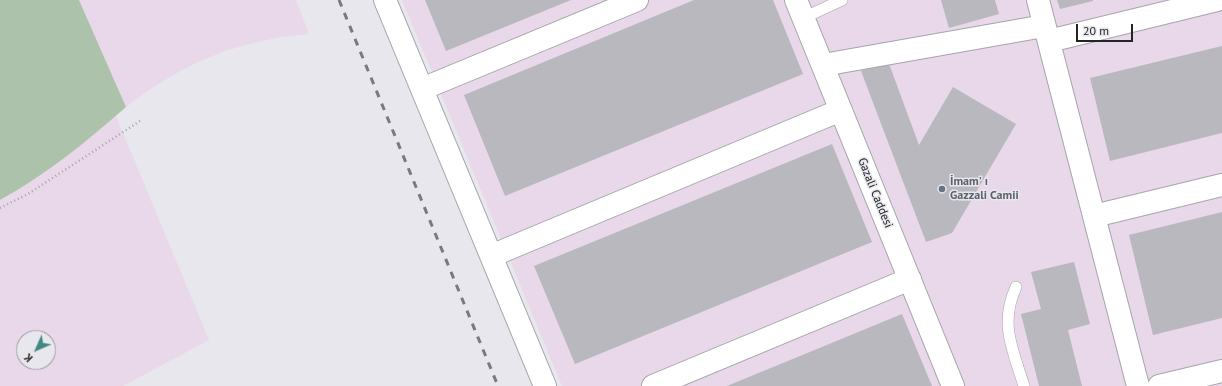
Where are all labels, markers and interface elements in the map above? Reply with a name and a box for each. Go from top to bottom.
scale bar [1078,16,1135,42]
text: 20 m [1083,23,1109,38]
street label: Gazali Caddesi [854,156,896,230]
place label: İmam' ı Gazzali Camii [950,175,1019,203]
marker: İmam' ı Gazzali Camii [937,184,947,194]
north arrow [16,330,56,370]
text: K [21,350,36,365]

